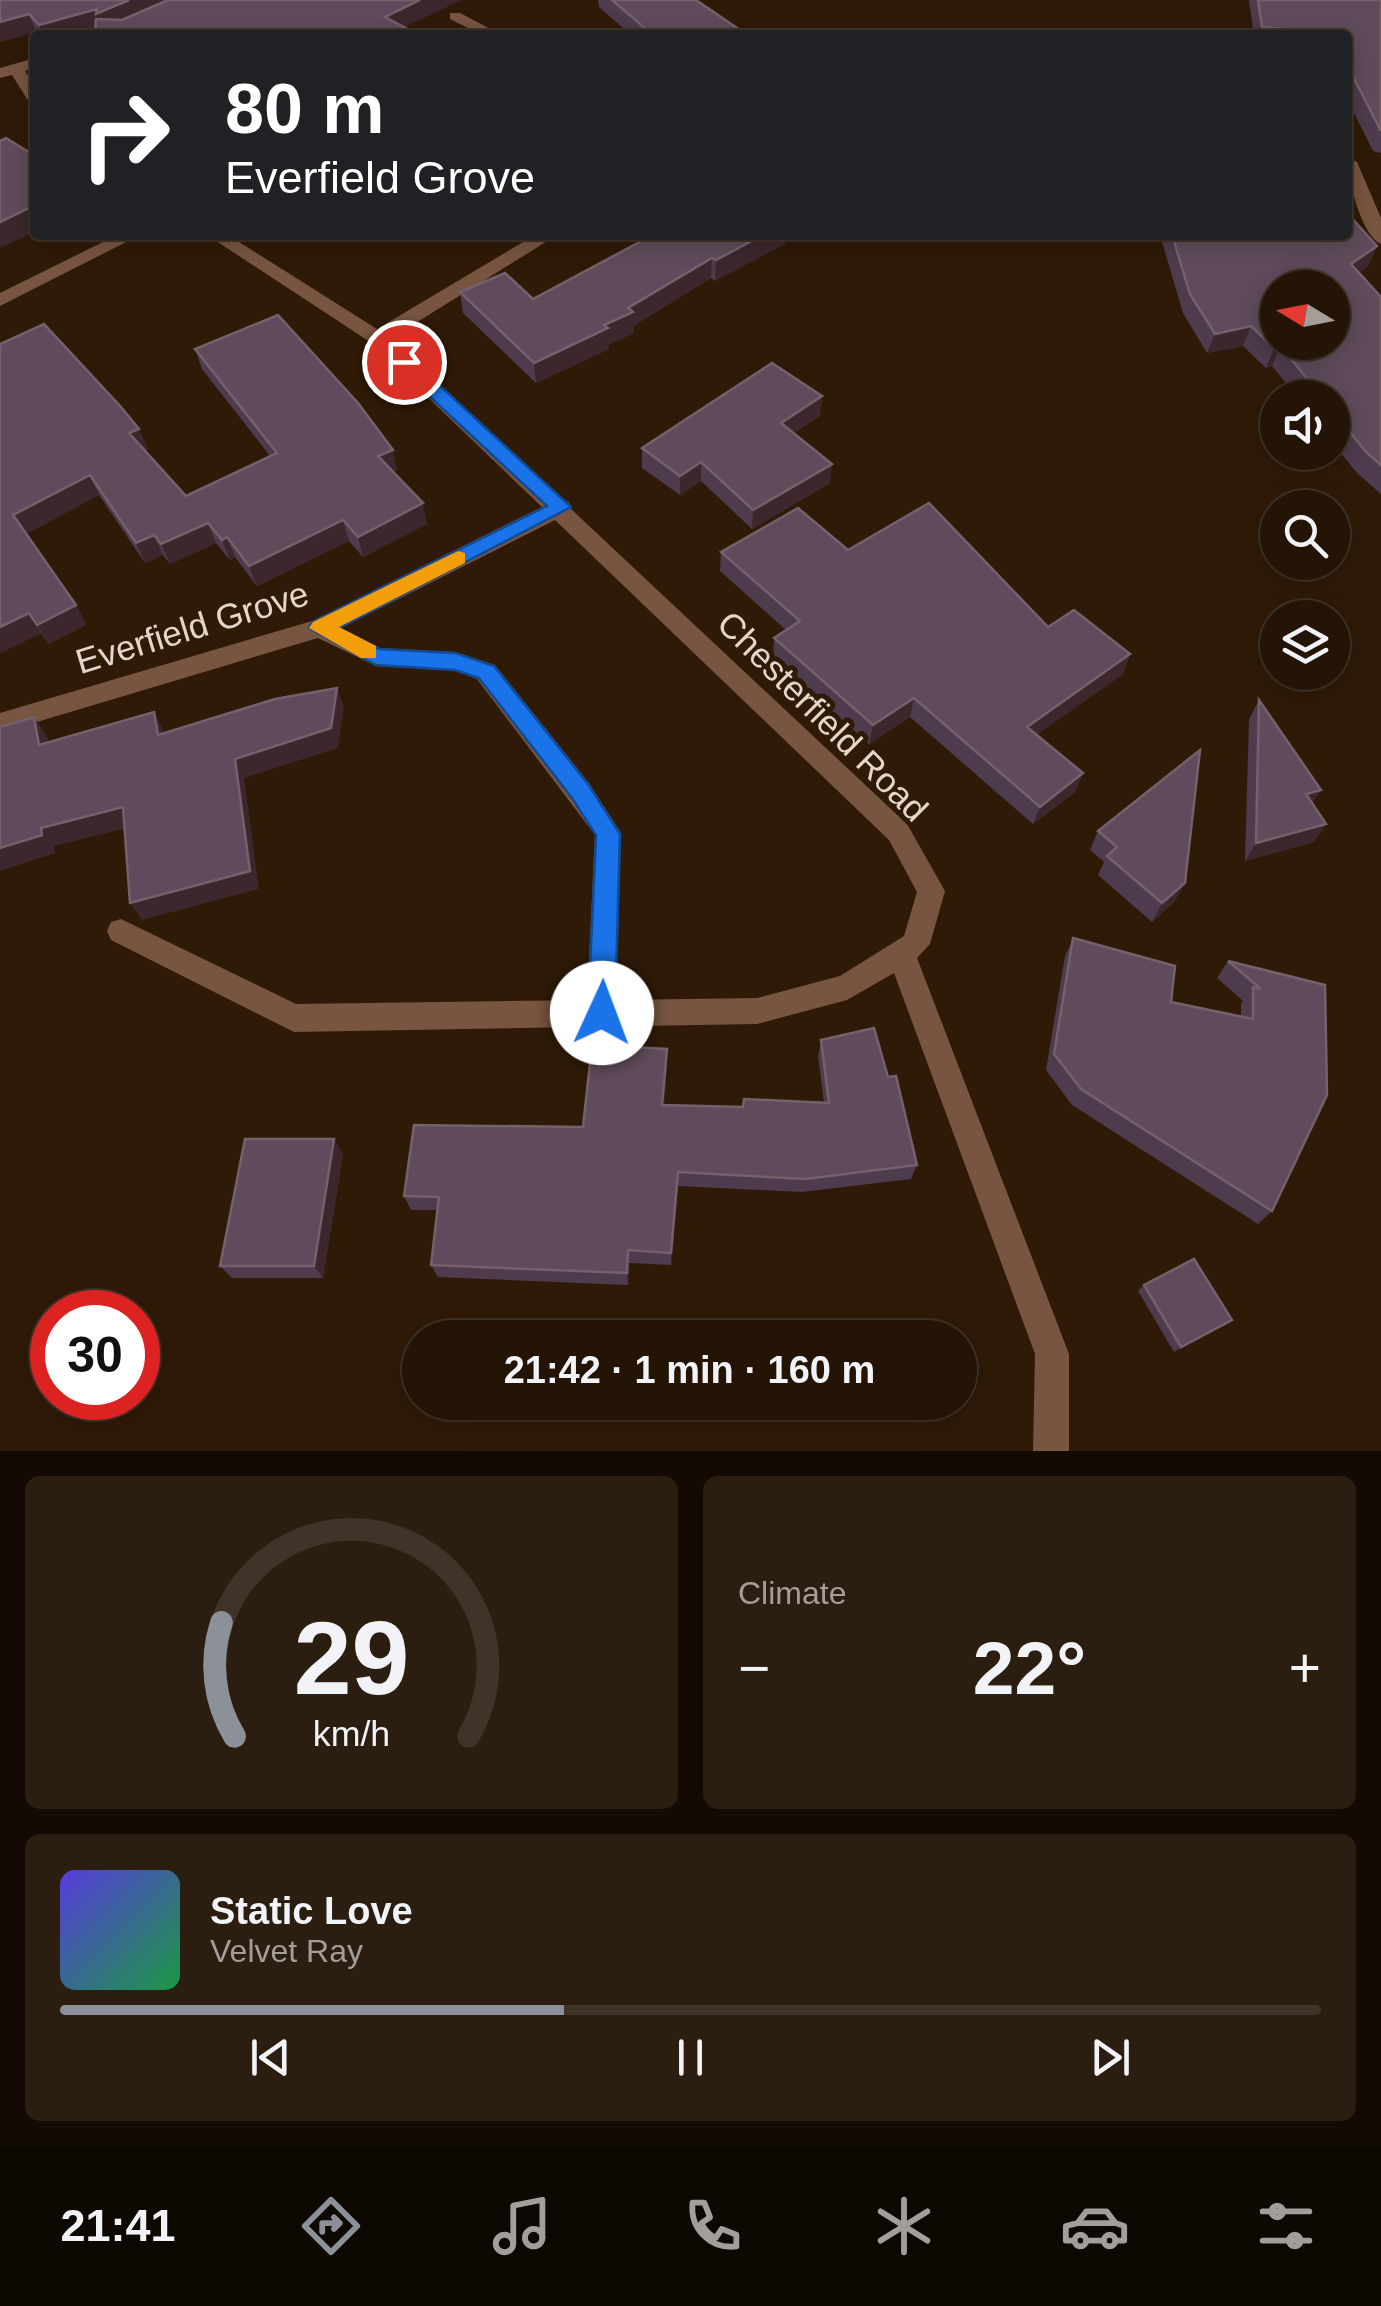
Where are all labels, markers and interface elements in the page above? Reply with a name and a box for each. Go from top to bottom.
icon: right [60,70,190,200]
text: 80 m [225,70,385,148]
text: Everfield Grove [225,152,535,203]
north arrow [1260,270,1350,360]
map controls [1260,270,1350,690]
pin [362,320,447,405]
icon: arrive [377,335,432,390]
button: sound [1260,380,1350,470]
button: search [1260,490,1350,580]
street label: Everfield Grove [71,573,313,681]
button: layers [1260,600,1350,690]
street label: Chesterfield Road [710,603,936,829]
position arrow [550,961,654,1065]
speed limit sign: 30 [30,1290,160,1420]
text: 21:42 · 1 min · 160 m [504,1349,875,1391]
text: Climate [738,1575,846,1611]
text: 29 [294,1600,409,1716]
text: 22° [973,1626,1086,1710]
text: − [738,1637,770,1699]
text: + [1289,1637,1321,1699]
text: km/h [313,1714,390,1754]
text: Static Love [210,1890,413,1932]
text: Velvet Ray [210,1933,363,1969]
icon: previous [243,2030,298,2085]
icon: pause [663,2030,718,2085]
icon: next [1083,2030,1138,2085]
icon: directions [296,2191,366,2261]
icon: music [487,2191,557,2261]
icon: phone [678,2191,748,2261]
icon: climate [869,2191,939,2261]
icon: car [1060,2191,1130,2261]
icon: filters [1251,2191,1321,2261]
text: 21:41 [60,2200,176,2251]

